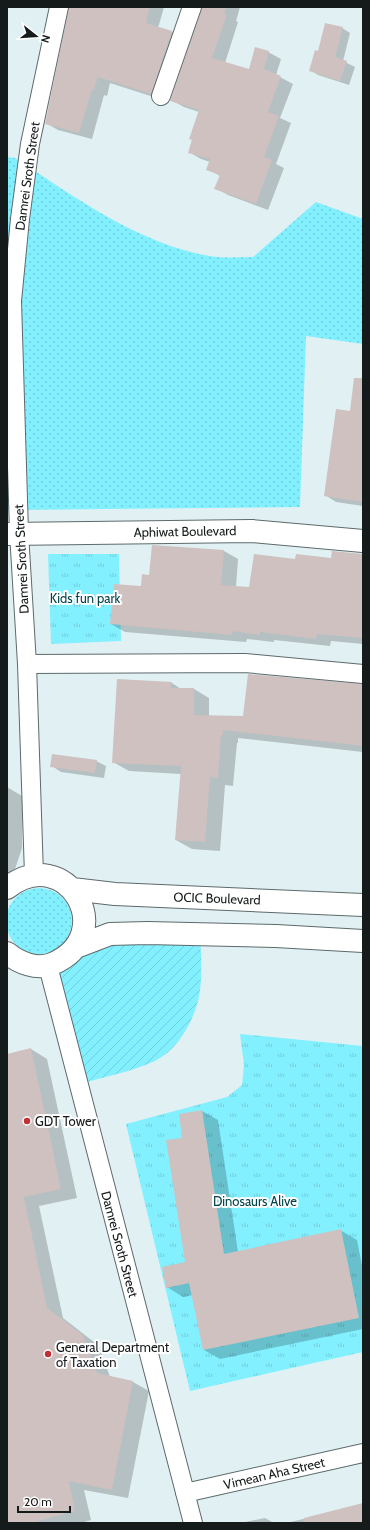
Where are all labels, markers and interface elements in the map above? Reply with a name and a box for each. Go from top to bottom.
north arrow [16,16,56,56]
text: N [38,33,53,45]
street label: Damrei Sroth Street [11,120,43,231]
street label: Damrei Sroth Street [10,503,32,614]
street label: Aphiwat Boulevard [133,522,237,540]
park label: Kids fun park [50,590,121,606]
street label: OCIC Boulevard [173,888,261,908]
place label: GDT Tower [35,1113,97,1129]
marker: GDT Tower [22,1116,32,1126]
street label: Damrei Sroth Street [98,1189,142,1300]
park label: Dinosaurs Alive [213,1193,297,1209]
place label: General Department of Taxation [56,1339,170,1370]
marker: General Department of Taxation [43,1349,53,1359]
street label: Vimean Aha Street [222,1453,327,1492]
scale bar [18,1488,70,1514]
text: 20 m [24,1494,52,1509]

